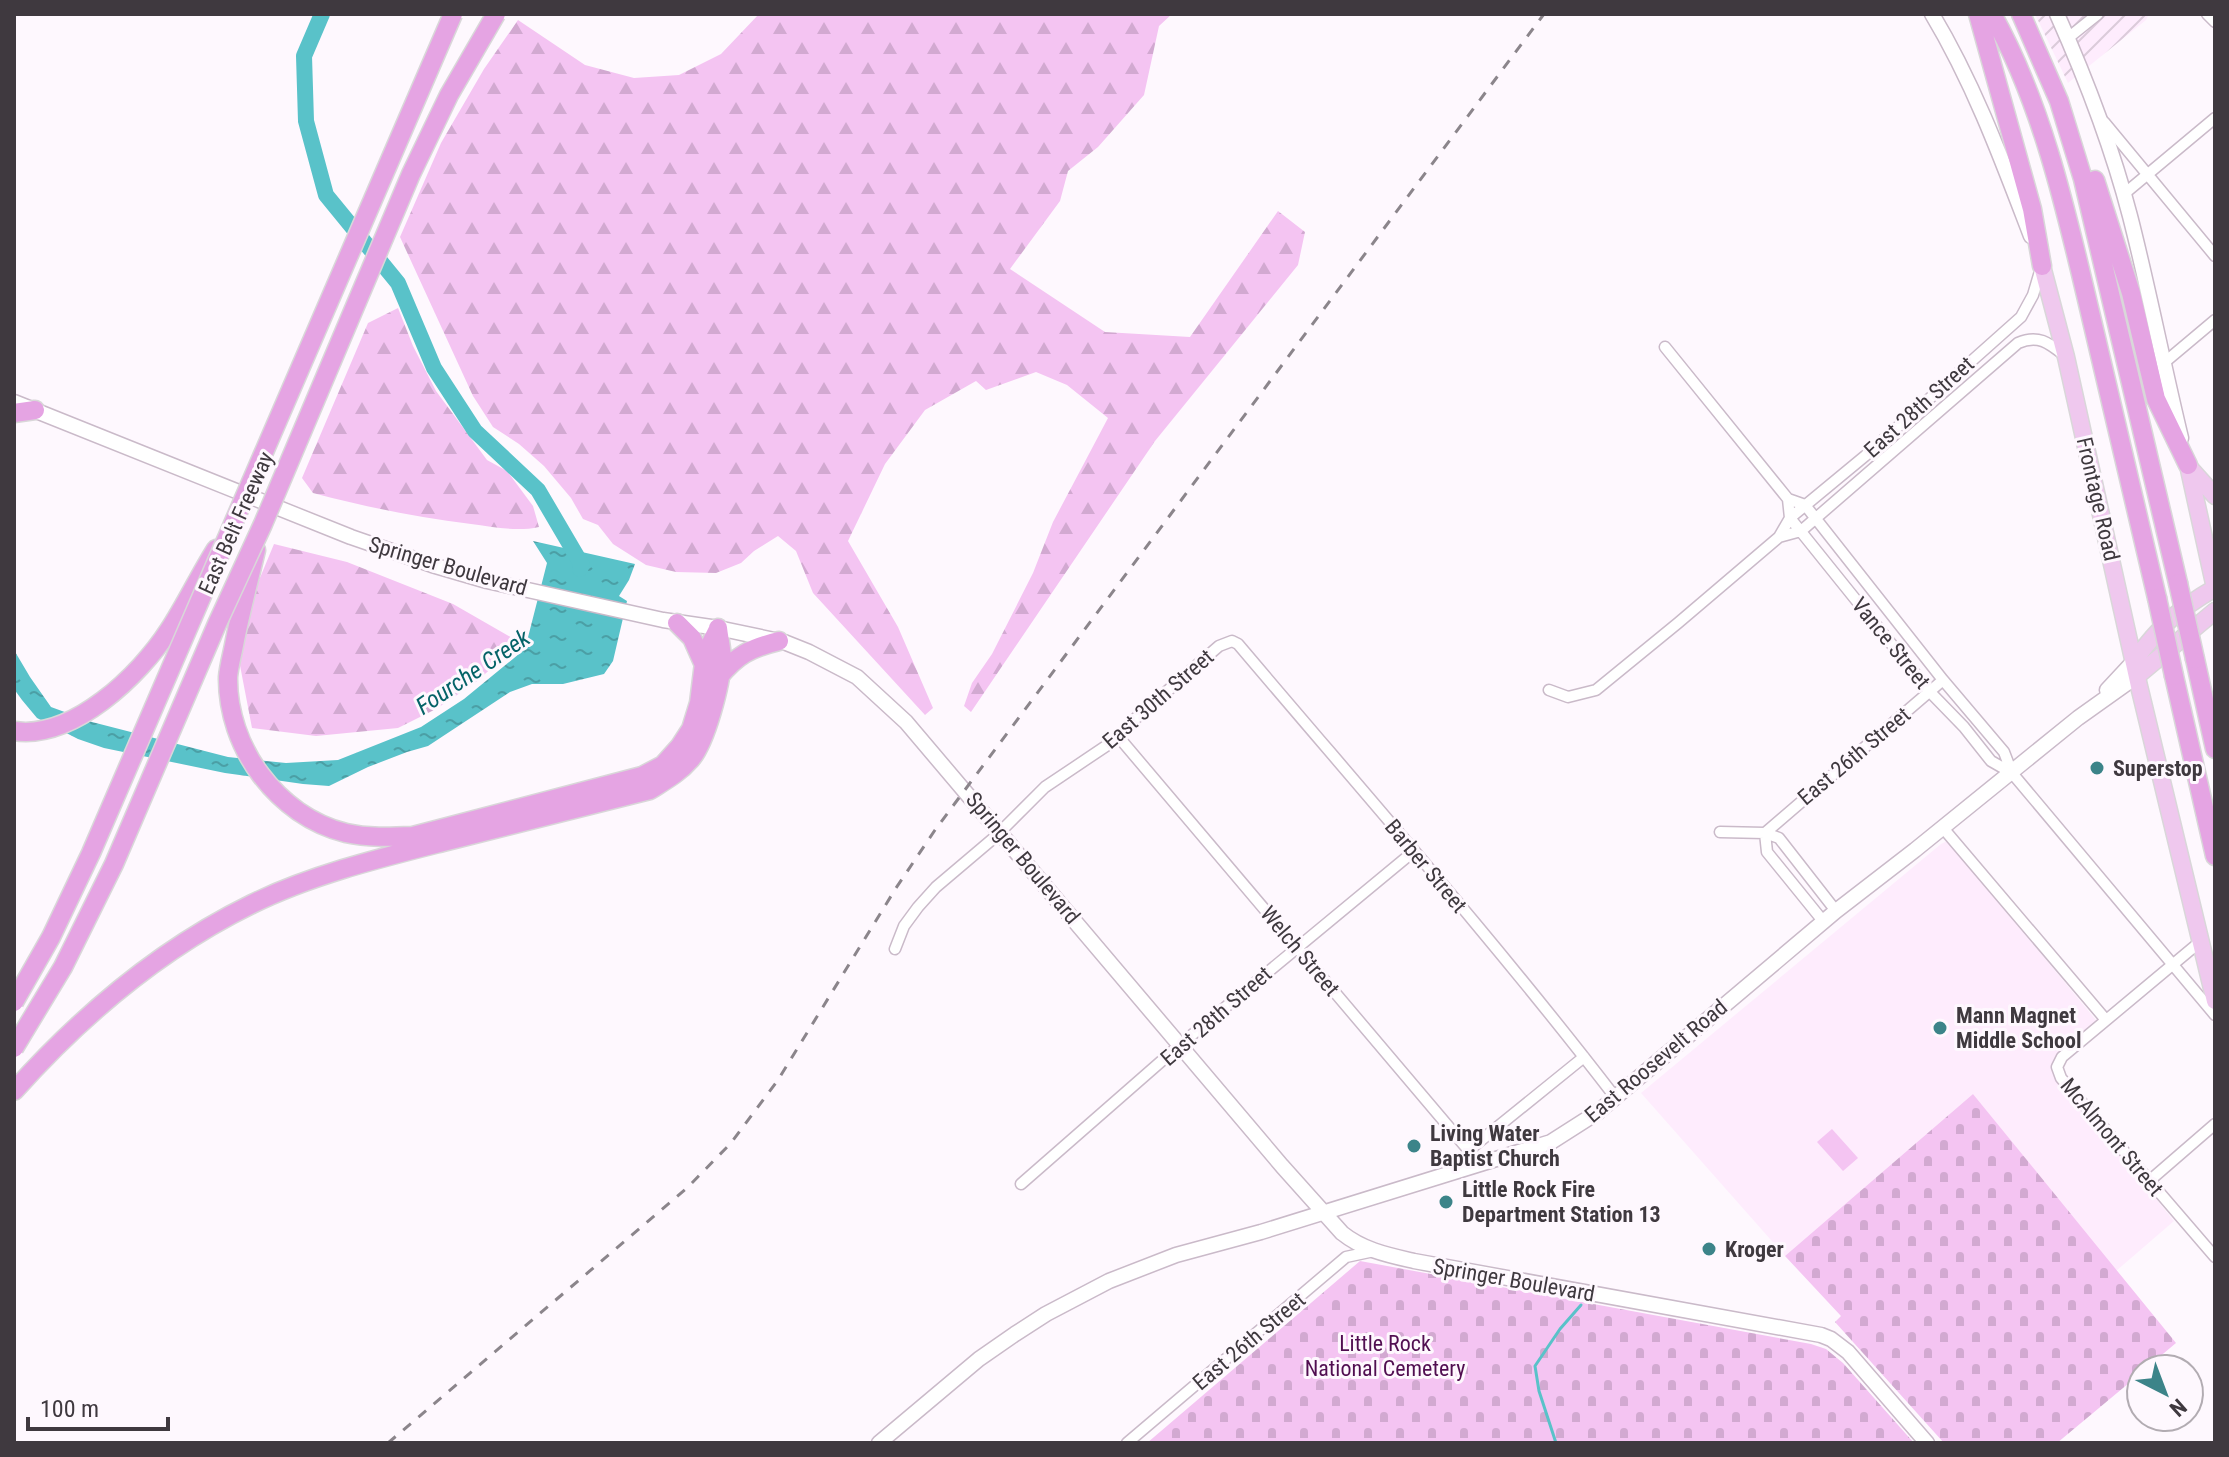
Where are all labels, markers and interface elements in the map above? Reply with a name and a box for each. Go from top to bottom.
street label: East 28th Street [1859,351,1979,463]
street label: Frontage Road [2072,435,2124,563]
street label: East Belt Freeway [193,448,279,598]
street label: Springer Boulevard [366,531,530,601]
street label: Vance Street [1847,592,1935,694]
water label: Fourche Creek [411,623,536,720]
street label: East 30th Street [1098,644,1218,754]
street label: East 26th Street [1793,702,1915,810]
place label: Superstop [2113,756,2203,781]
marker: Superstop [2088,759,2106,777]
street label: Springer Boulevard [961,787,1085,929]
street label: Barber Street [1380,814,1472,918]
street label: Welch Street [1255,901,1345,1001]
street label: East 28th Street [1156,961,1276,1071]
street label: East Roosevelt Road [1580,994,1732,1128]
place label: Mann Magnet Middle School [1956,1003,2081,1053]
marker: Mann Magnet Middle School [1931,1019,1949,1037]
street label: McAlmont Street [2056,1073,2168,1201]
place label: Living Water Baptist Church [1430,1121,1560,1171]
marker: Living Water Baptist Church [1405,1137,1423,1155]
place label: Little Rock Fire Department Station 13 [1462,1177,1661,1227]
marker: Little Rock Fire Department Station 13 [1437,1193,1455,1211]
place label: Kroger [1725,1237,1784,1262]
marker: Kroger [1700,1240,1718,1258]
street label: Springer Boulevard [1431,1253,1597,1307]
street label: East 26th Street [1188,1287,1310,1395]
park label: Little Rock National Cemetery [1305,1331,1465,1381]
north arrow [2125,1353,2205,1433]
scale bar [28,1381,168,1431]
text: N [2165,1394,2191,1421]
text: 100 m [40,1395,99,1423]

